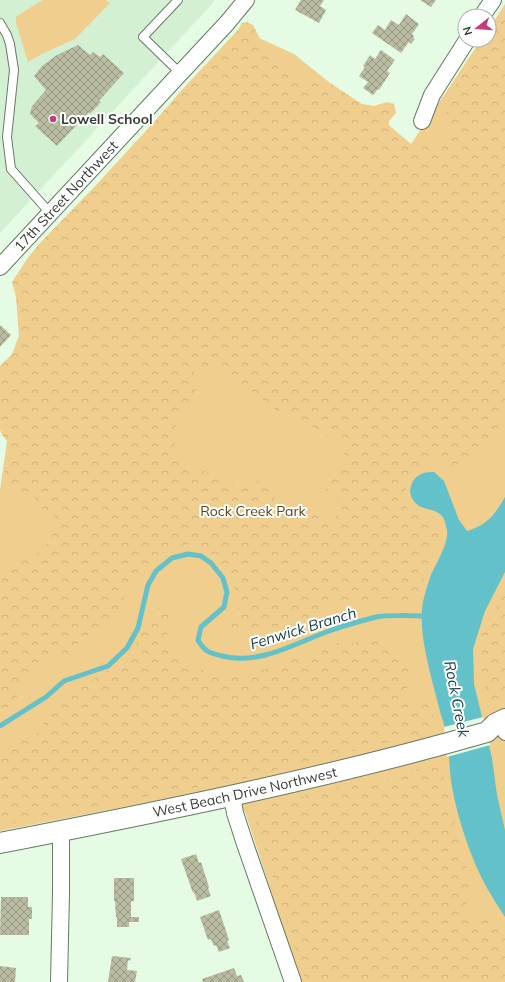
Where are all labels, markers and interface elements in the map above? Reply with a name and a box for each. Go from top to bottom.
north arrow [457,8,497,48]
text: N [460,25,475,37]
place label: Lowell School [61,110,153,128]
marker: Lowell School [48,114,58,124]
street label: 17th Street Northwest [10,137,122,255]
park label: Rock Creek Park [200,502,307,520]
water label: Fenwick Branch [247,603,359,653]
water label: Rock Creek [440,659,474,740]
street label: West Beach Drive Northwest [151,763,339,821]

